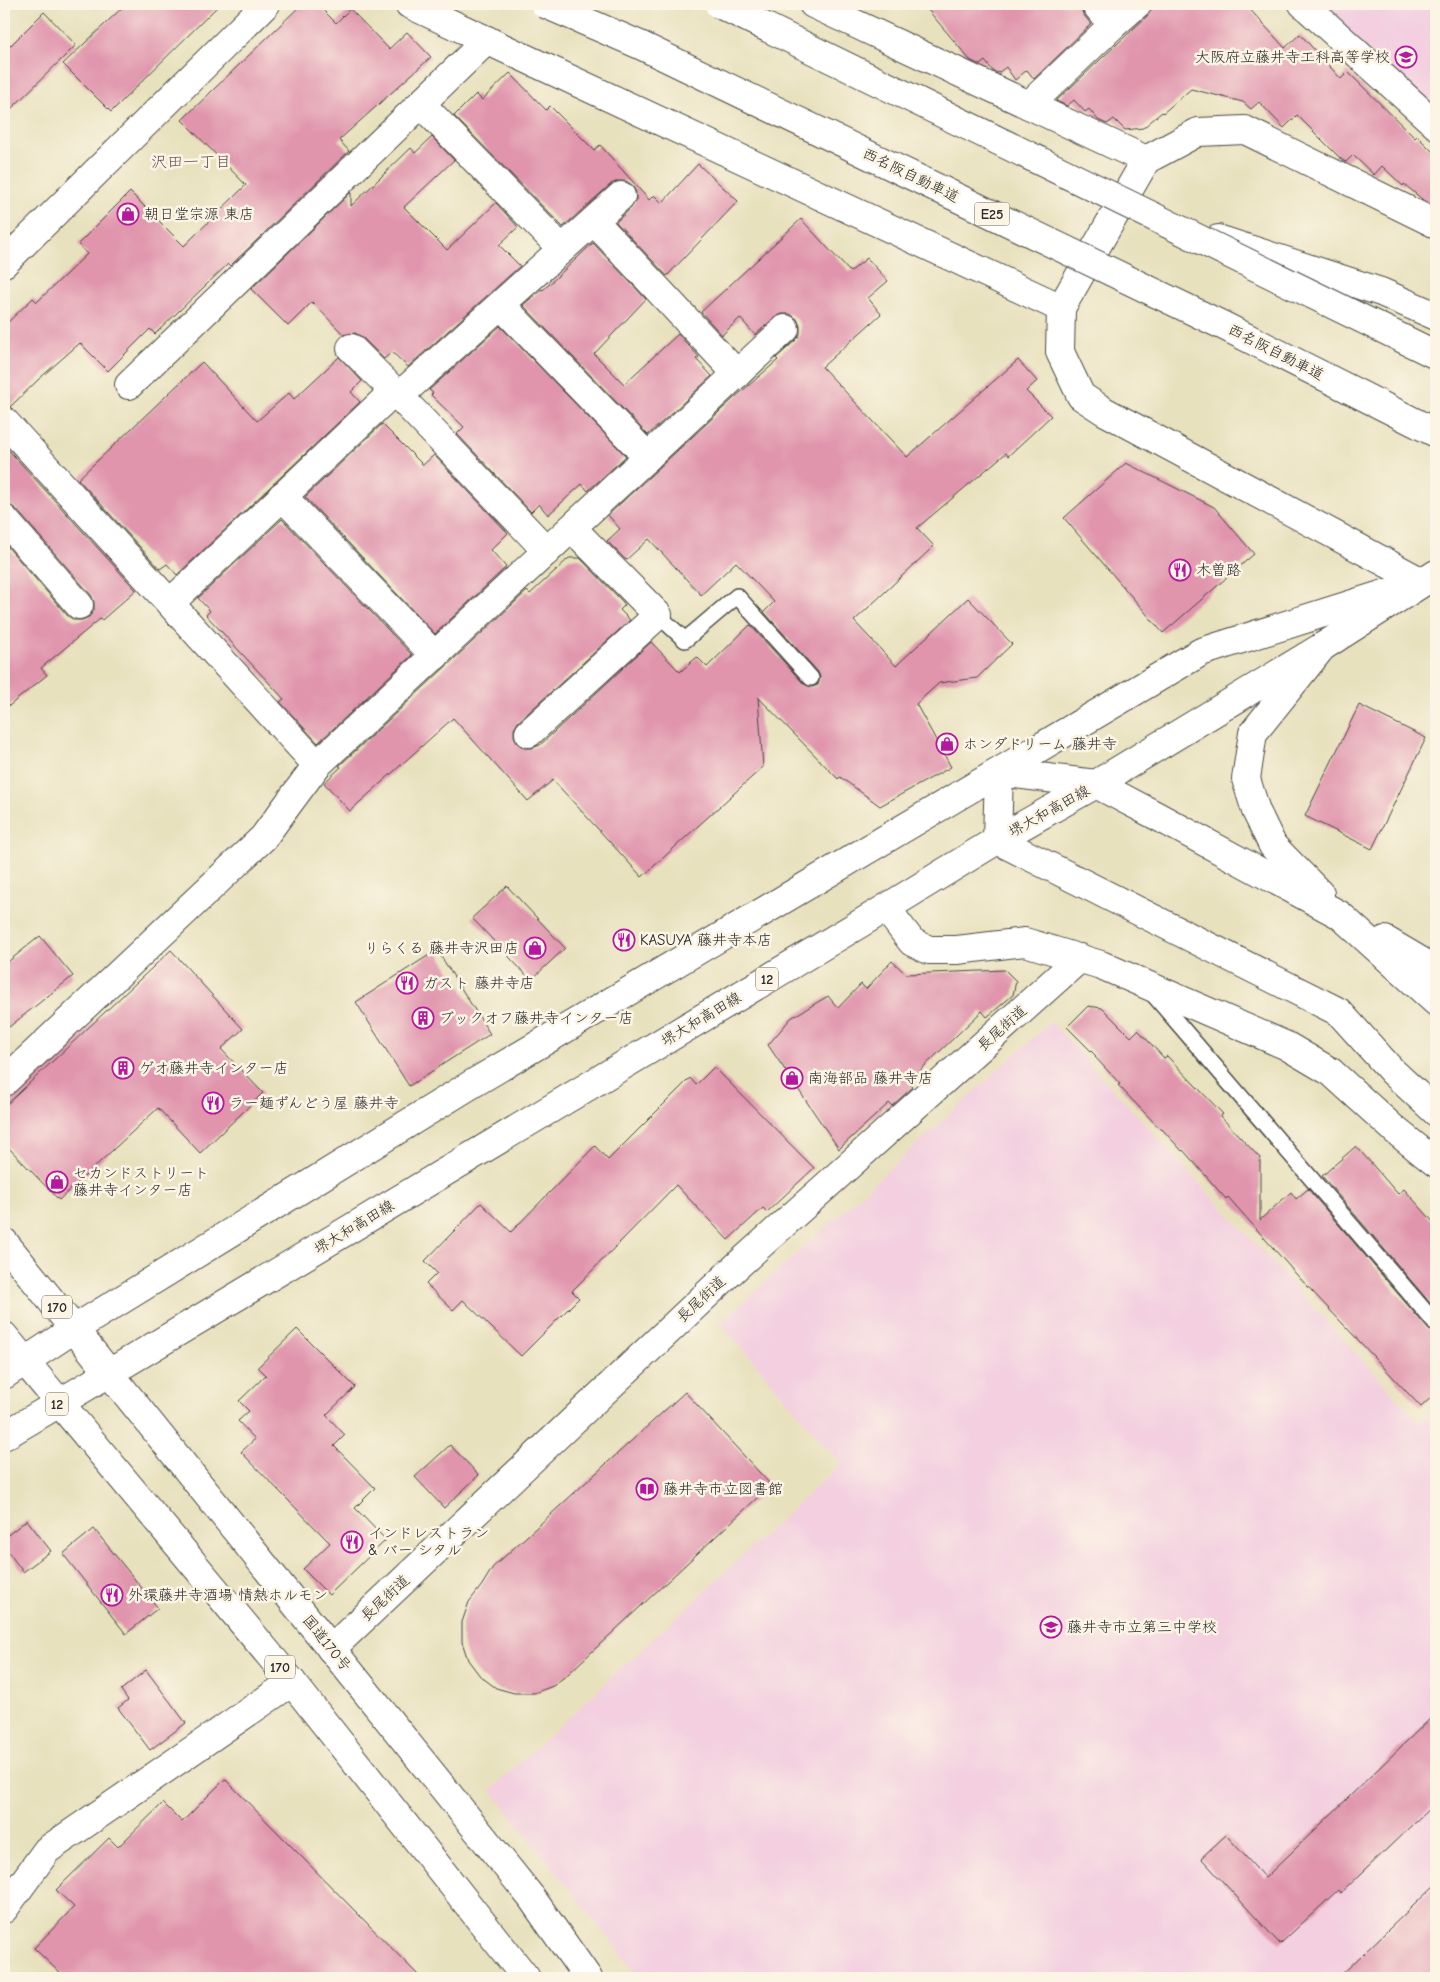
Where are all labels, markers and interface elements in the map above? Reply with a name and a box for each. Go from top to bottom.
school or university icon: 大阪府立藤井寺工科高等学校 [1394,45,1418,69]
place label: 大阪府立藤井寺工科高等学校 [1195,48,1390,66]
street label: 西名阪自動車道 [860,144,962,206]
district label: 沢田一丁目 [151,153,231,171]
shop icon: 朝日堂宗源 東店 [116,202,140,226]
road number: E25 [974,202,1010,225]
place label: 朝日堂宗源 東店 [144,205,254,223]
street label: 西名阪自動車道 [1225,320,1327,384]
restaurant icon: 木曽路 [1168,558,1192,582]
place label: 木曽路 [1196,561,1241,579]
shop icon: ホンダドリーム 藤井寺 [935,732,959,756]
place label: ホンダドリーム 藤井寺 [963,735,1117,753]
street label: 堺大和高田線 [1005,781,1093,841]
restaurant icon: KASUYA 藤井寺本店 [612,928,636,952]
place label: KASUYA 藤井寺本店 [640,931,772,949]
shop icon: りらくる 藤井寺沢田店 [523,936,547,960]
place label: りらくる 藤井寺沢田店 [364,939,519,957]
road number: 12 [756,968,778,991]
restaurant icon: ガスト 藤井寺店 [395,971,419,995]
place label: ガスト 藤井寺店 [423,974,535,992]
street label: 堺大和高田線 [658,988,744,1050]
street label: 長尾街道 [974,1001,1030,1055]
building icon: ブックオフ藤井寺インター店 [411,1006,435,1030]
place label: ブックオフ藤井寺インター店 [439,1009,633,1027]
building icon: ゲオ藤井寺インター店 [111,1056,135,1080]
place label: ゲオ藤井寺インター店 [139,1059,288,1077]
shop icon: 南海部品 藤井寺店 [780,1066,804,1090]
place label: 南海部品 藤井寺店 [808,1069,933,1087]
restaurant icon: ラー麺ずんどう屋 藤井寺 [201,1091,225,1115]
place label: ラー麺ずんどう屋 藤井寺 [229,1094,398,1112]
place label: セカンドストリート 藤井寺インター店 [73,1164,209,1199]
shop icon: セカンドストリート 藤井寺インター店 [45,1170,69,1194]
street label: 堺大和高田線 [311,1196,397,1258]
street label: 長尾街道 [673,1272,729,1326]
road number: 170 [42,1295,72,1318]
road number: 12 [46,1392,68,1416]
library icon: 藤井寺市立図書館 [635,1477,659,1501]
place label: 藤井寺市立図書館 [663,1480,783,1498]
place label: インドレストラン & バー シタル [368,1524,489,1559]
restaurant icon: インドレストラン & バー シタル [340,1530,364,1554]
street label: 長尾街道 [357,1571,413,1625]
restaurant icon: 外環藤井寺酒場 情熱ホルモン [100,1583,124,1607]
place label: 外環藤井寺酒場 情熱ホルモン [128,1586,328,1604]
street label: 国道170号 [299,1611,355,1675]
school or university icon: 藤井寺市立第三中学校 [1039,1615,1063,1639]
place label: 藤井寺市立第三中学校 [1067,1618,1217,1636]
road number: 170 [265,1655,295,1678]

